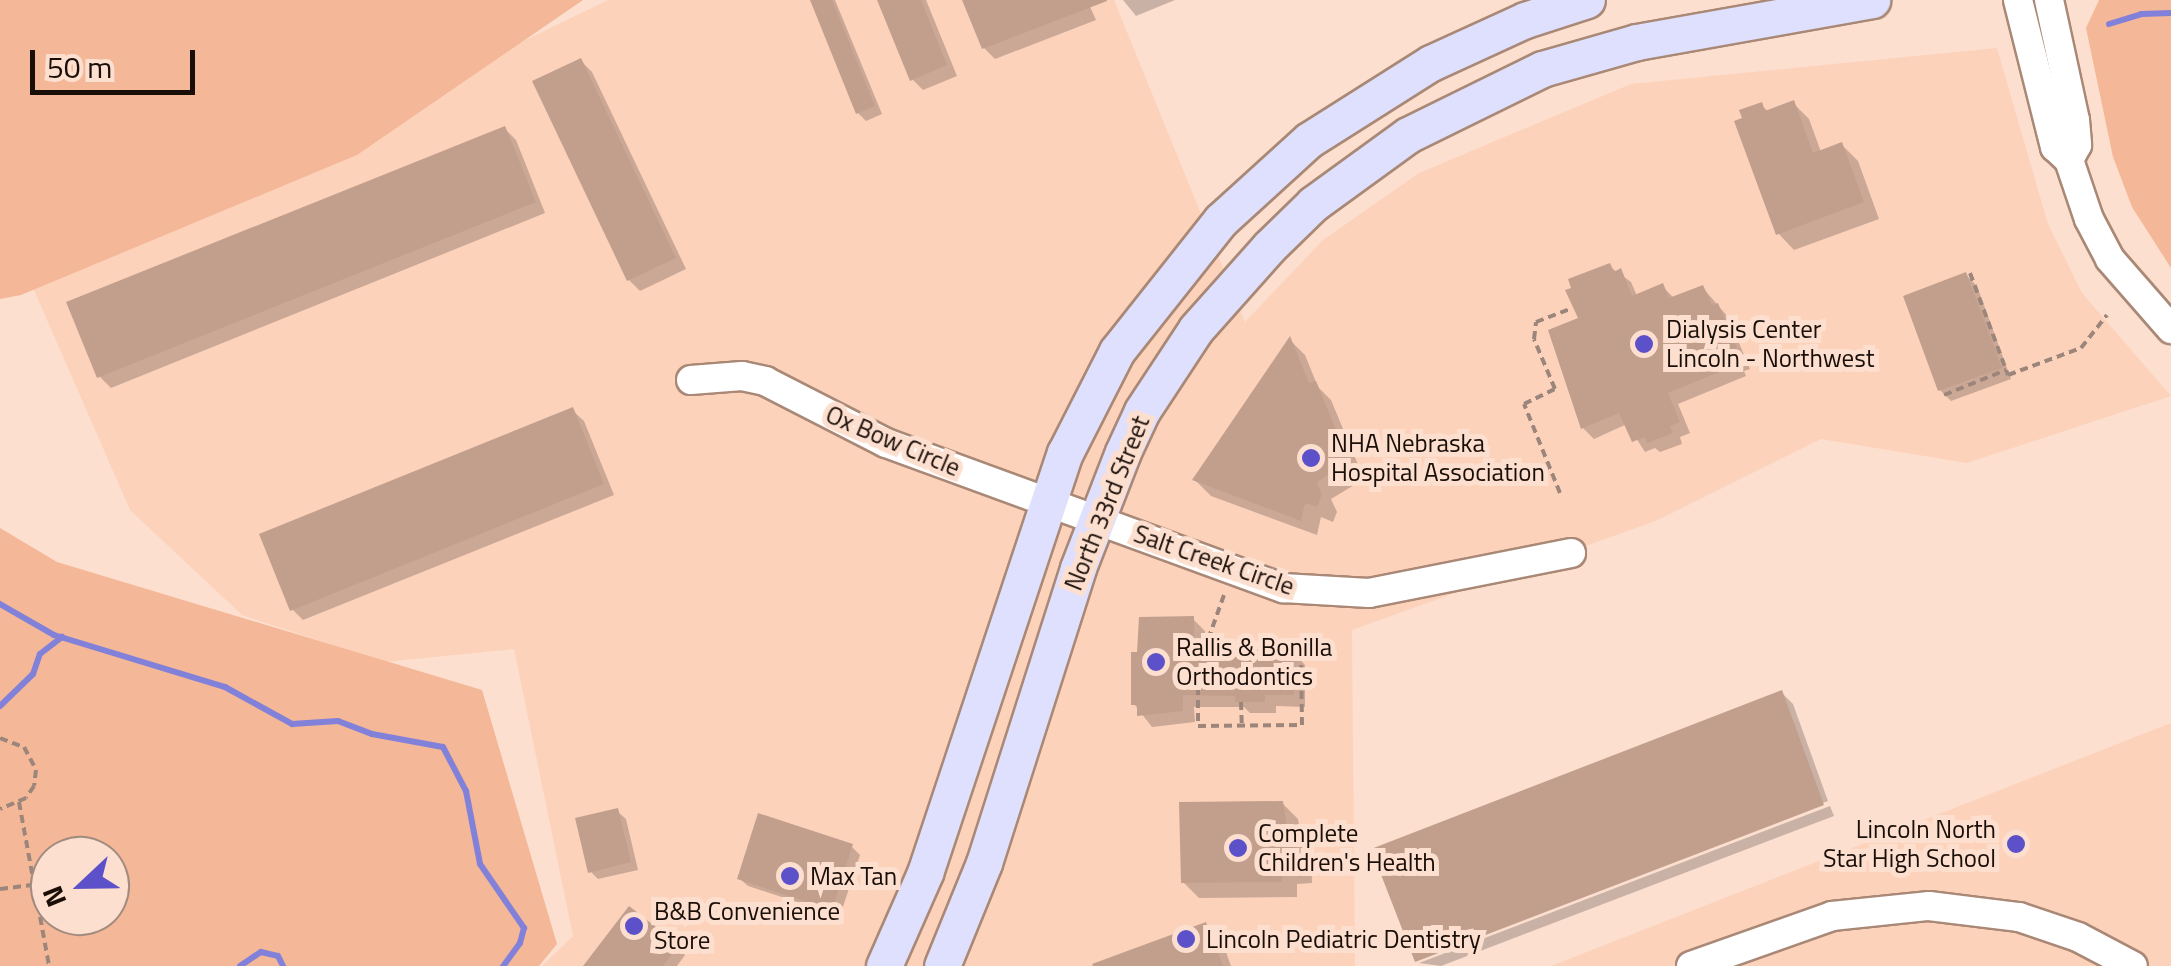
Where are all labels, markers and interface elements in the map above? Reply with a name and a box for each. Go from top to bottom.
scale bar [35,30,200,92]
text: 50 m [47,44,112,90]
place label: Dialysis Center Lincoln - Northwest [1666,315,1875,374]
marker: Dialysis Center Lincoln - Northwest [1631,331,1657,357]
street label: Ox Bow Circle [821,399,965,483]
street label: North 33rd Street [1058,411,1156,595]
place label: NHA Nebraska Hospital Association [1331,429,1545,488]
marker: NHA Nebraska Hospital Association [1300,447,1322,469]
street label: Salt Creek Circle [1130,519,1298,601]
place label: Rallis & Bonilla Orthodontics [1176,633,1332,692]
marker: Rallis & Bonilla Orthodontics [1145,651,1167,673]
place label: Lincoln North Star High School [1823,815,1996,874]
place label: Complete Children's Health [1258,819,1436,878]
marker: Lincoln North Star High School [2005,833,2027,855]
north arrow [30,836,130,936]
marker: Complete Children's Health [1227,837,1249,859]
place label: Max Tan [810,861,897,891]
marker: Max Tan [779,865,801,887]
text: N [30,880,77,914]
place label: B&B Convenience Store [654,897,840,956]
marker: B&B Convenience Store [623,915,645,937]
place label: Lincoln Pediatric Dentistry [1206,924,1481,954]
marker: Lincoln Pediatric Dentistry [1175,928,1197,950]

